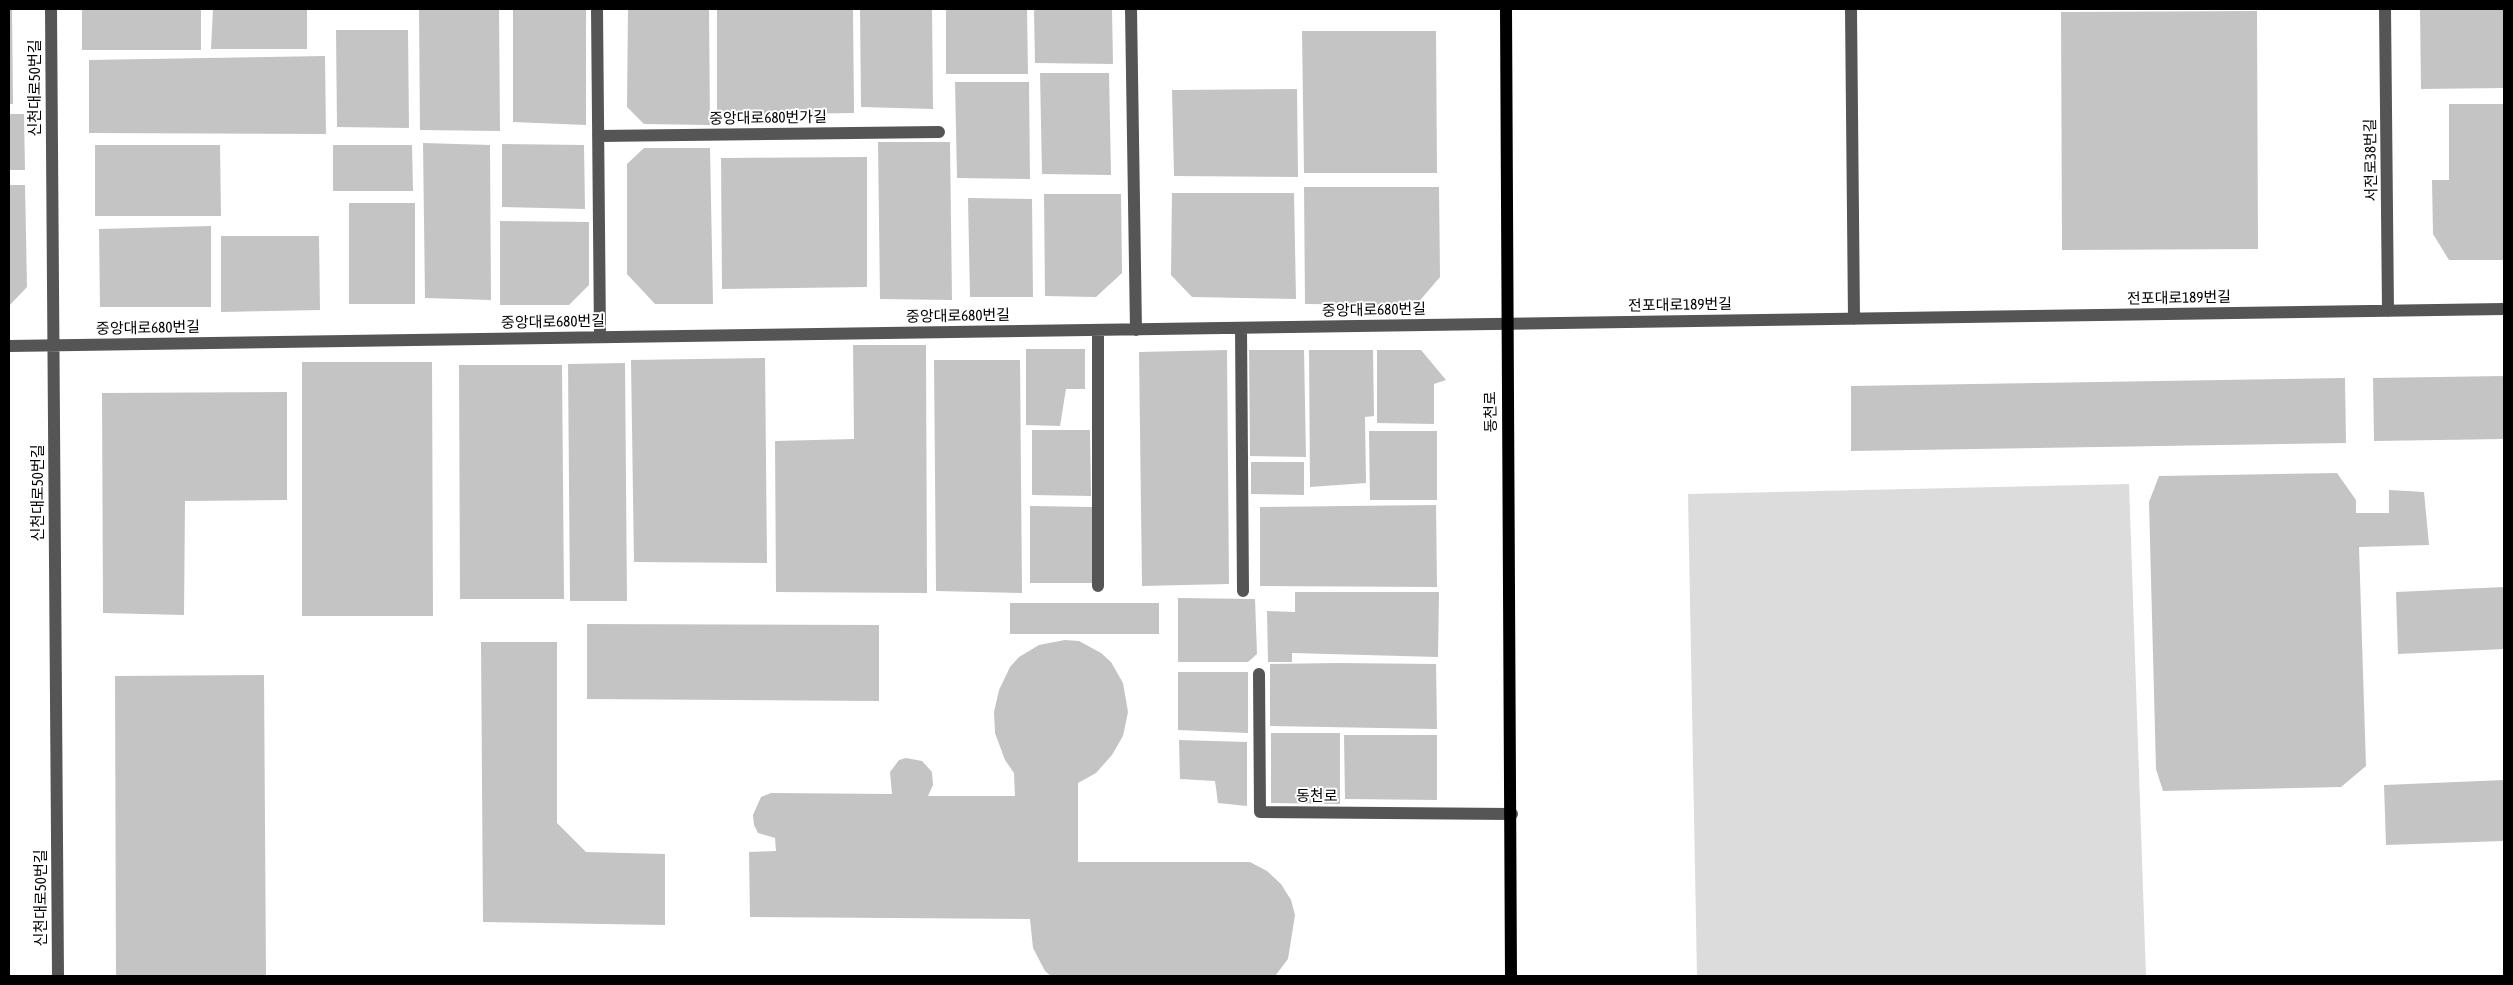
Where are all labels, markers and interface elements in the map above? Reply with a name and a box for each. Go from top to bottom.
street label: 신천대로50번길 [26,40,44,136]
street label: 중앙대로680번가길 [709,108,827,128]
street label: 서전로38번길 [2361,118,2381,202]
street label: 전포대로189번길 [2127,288,2231,308]
street label: 전포대로189번길 [1628,295,1732,315]
street label: 중앙대로680번길 [1322,300,1426,320]
street label: 중앙대로680번길 [906,306,1010,326]
street label: 중앙대로680번길 [501,312,605,332]
street label: 중앙대로680번길 [96,318,200,338]
street label: 동천로 [1482,391,1500,433]
street label: 신천대로50번길 [29,445,47,541]
street label: 동천로 [1296,787,1338,805]
street label: 신천대로50번길 [32,850,50,946]

